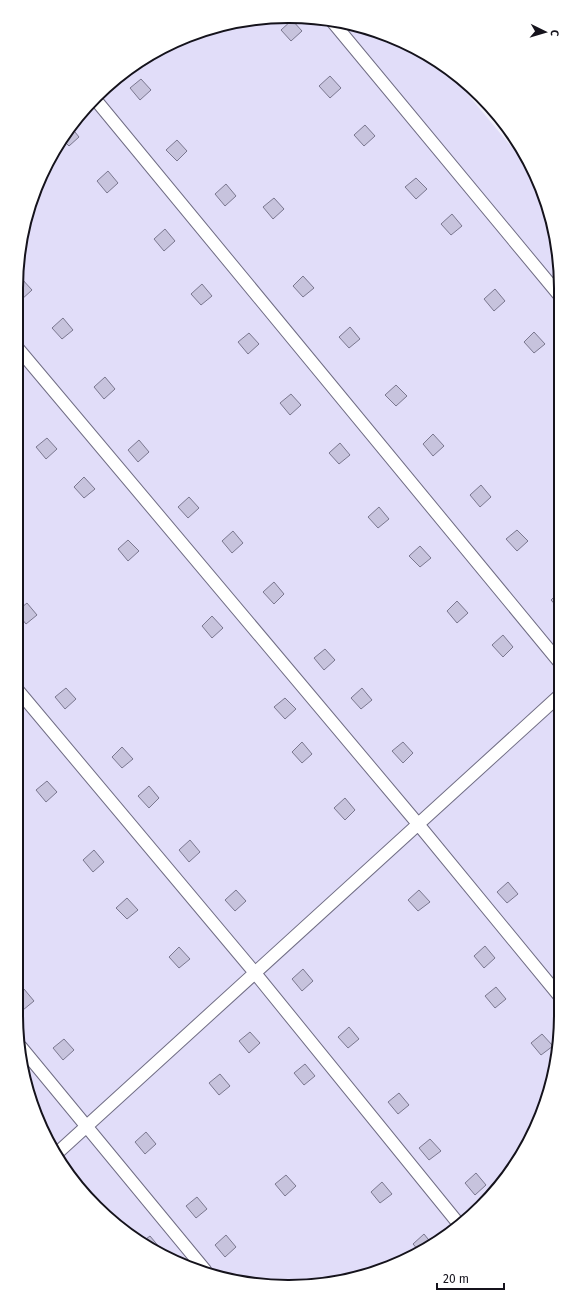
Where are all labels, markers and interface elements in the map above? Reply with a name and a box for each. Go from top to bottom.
north arrow [525,12,565,52]
text: С [548,29,561,37]
scale bar [437,1265,504,1291]
text: 20 m [443,1272,469,1286]

